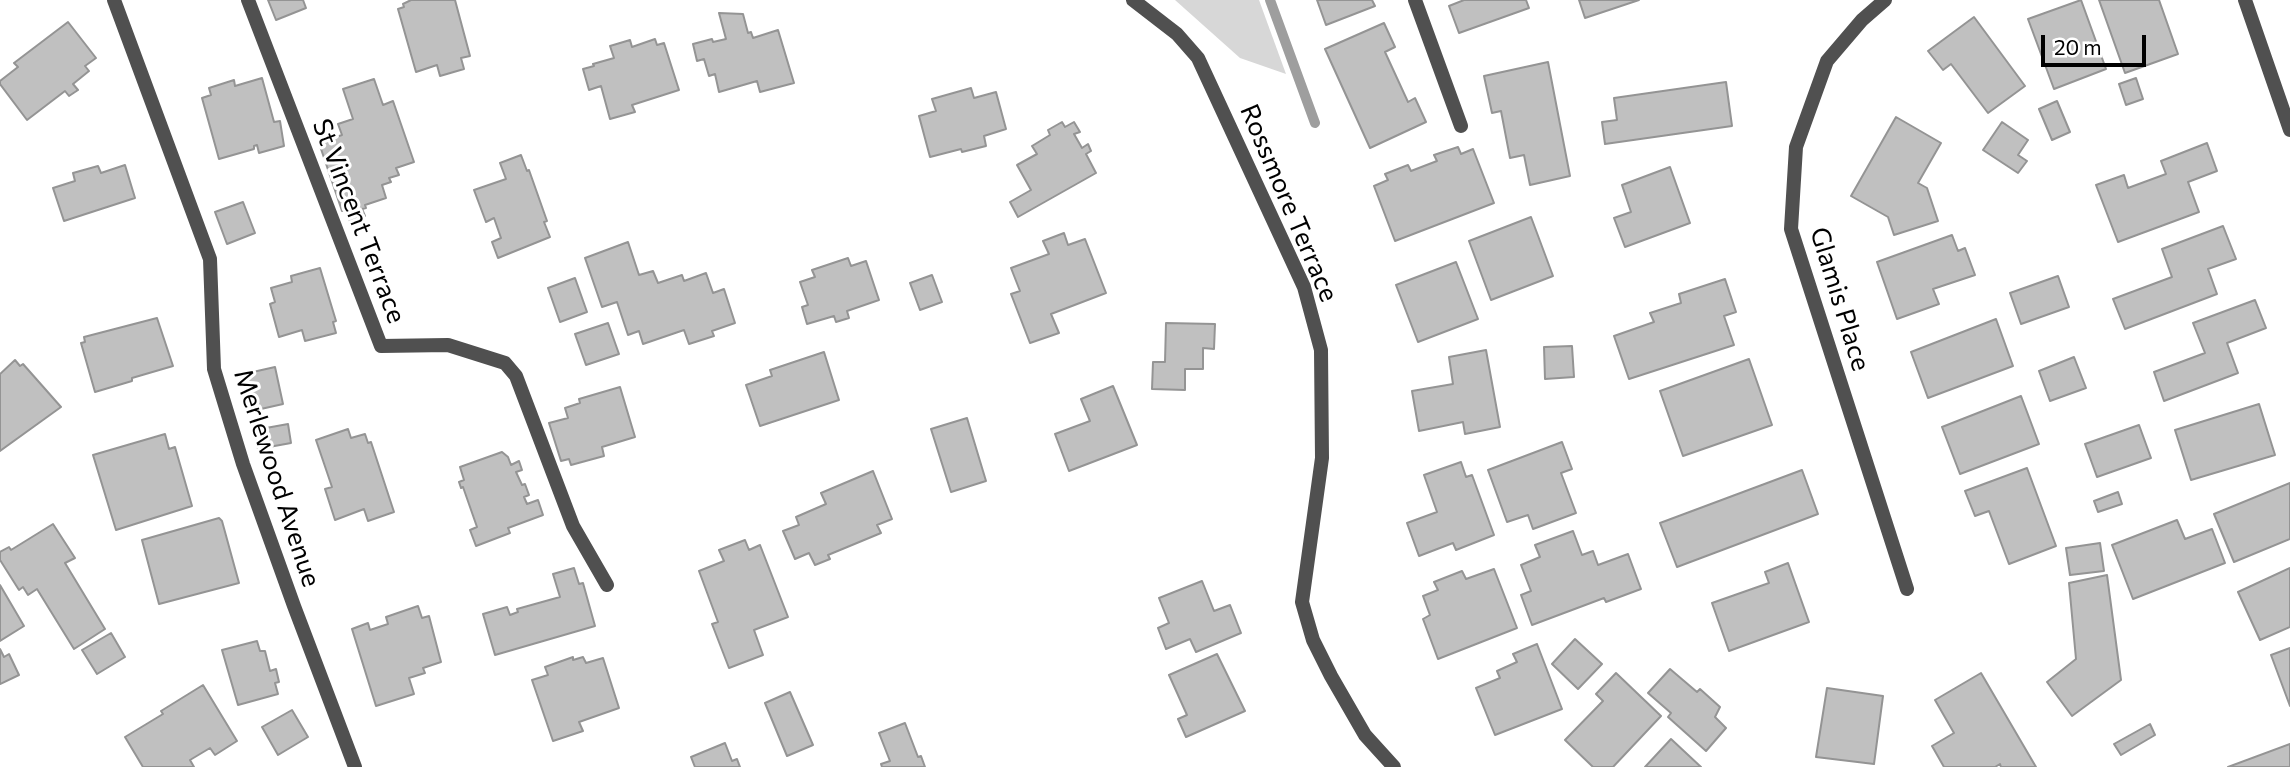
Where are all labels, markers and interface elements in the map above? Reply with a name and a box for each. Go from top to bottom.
scale bar [2045,21,2150,65]
text: 20 m [2054,34,2102,59]
street label: Rossmore Terrace [1233,100,1345,306]
street label: St Vincent Terrace [306,114,412,328]
street label: Glamis Place [1803,223,1877,375]
street label: Merlewood Avenue [227,365,327,591]

